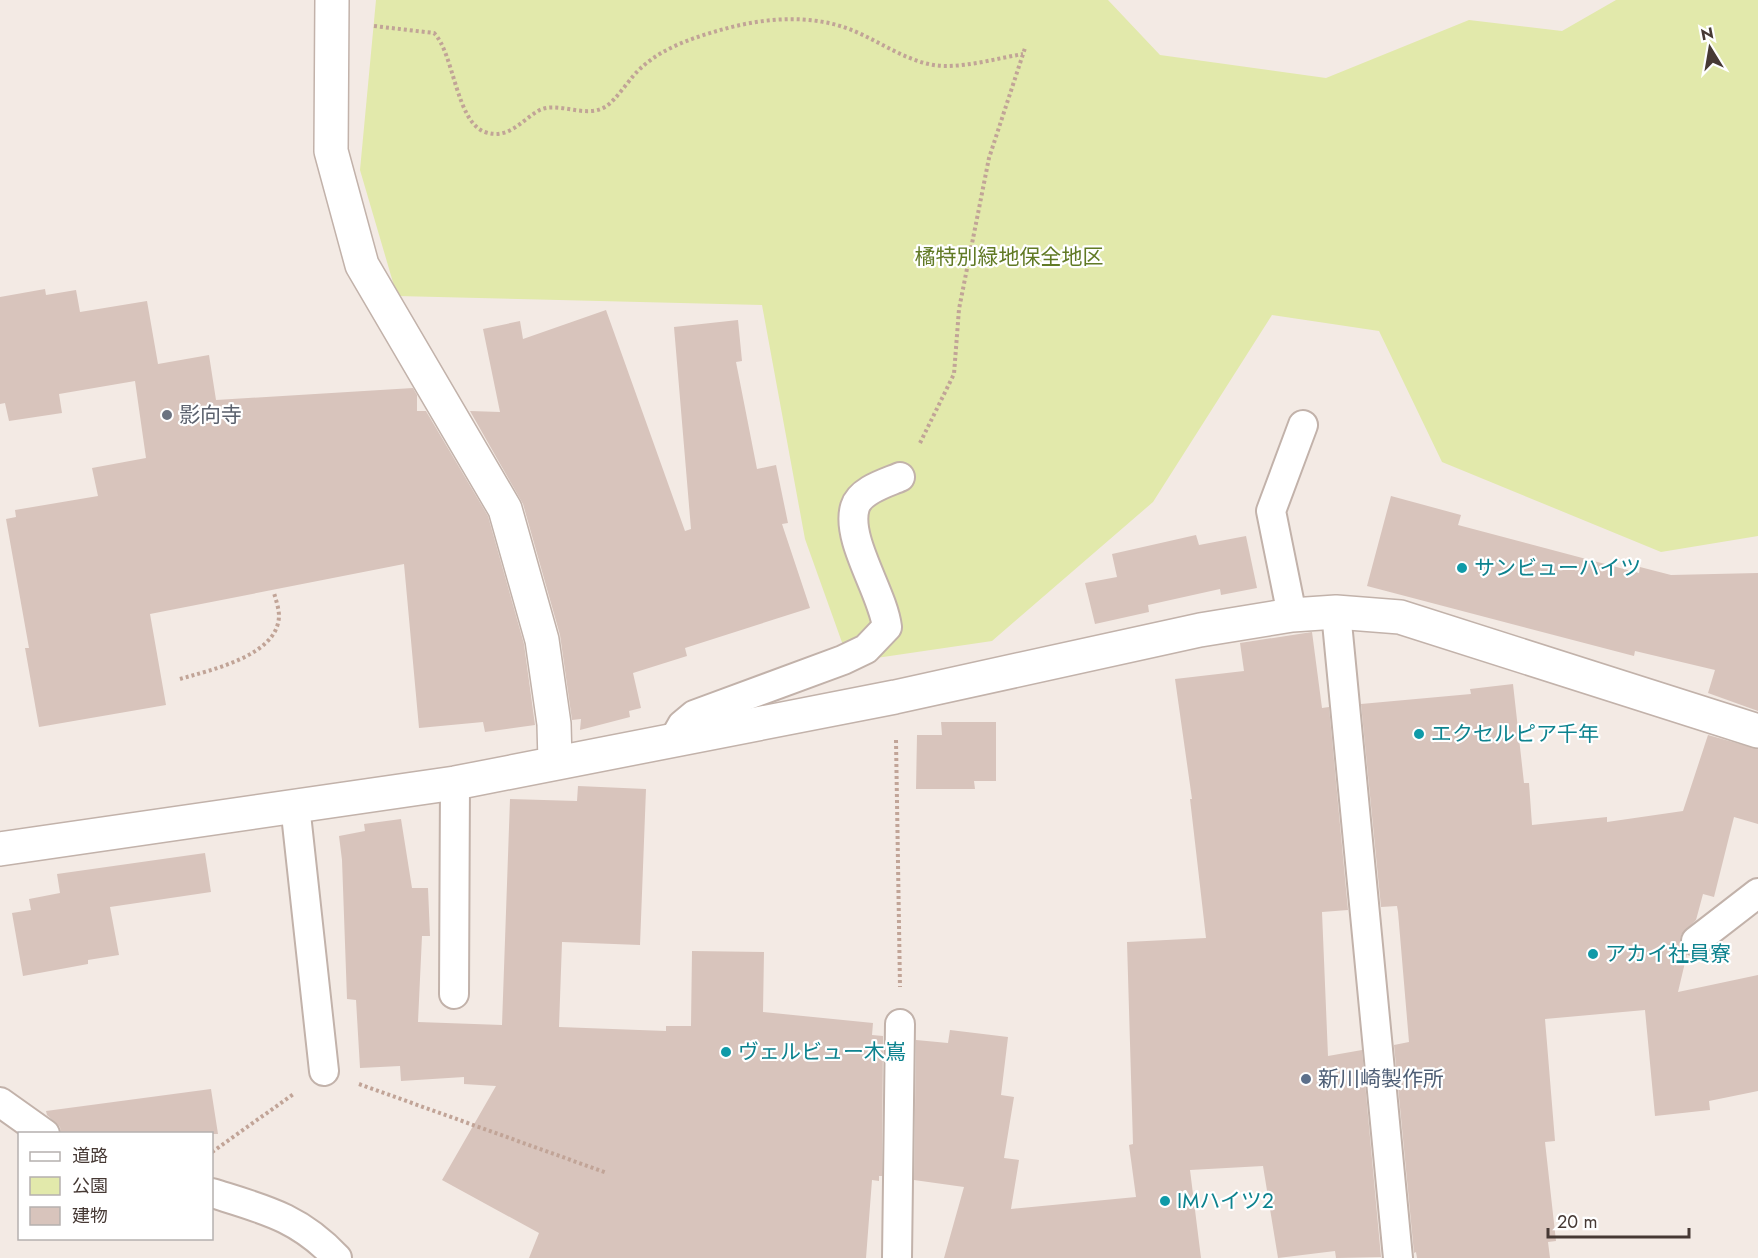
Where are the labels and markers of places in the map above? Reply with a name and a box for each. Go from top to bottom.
place label: 影向寺 [179,400,242,430]
marker: 影向寺 [160,408,174,422]
place label: サンビューハイツ [1474,553,1641,583]
marker: サンビューハイツ [1455,561,1469,575]
place label: エクセルピア千年 [1431,719,1599,749]
marker: エクセルピア千年 [1412,727,1426,741]
place label: アカイ社員寮 [1605,939,1731,969]
marker: アカイ社員寮 [1586,947,1600,961]
place label: ヴェルビュー木嶌 [738,1037,906,1067]
marker: ヴェルビュー木嶌 [719,1045,733,1059]
place label: 新川崎製作所 [1318,1064,1444,1094]
marker: 新川崎製作所 [1299,1072,1313,1086]
place label: IMハイツ２ [1177,1186,1274,1216]
marker: IMハイツ２ [1158,1194,1172,1208]

